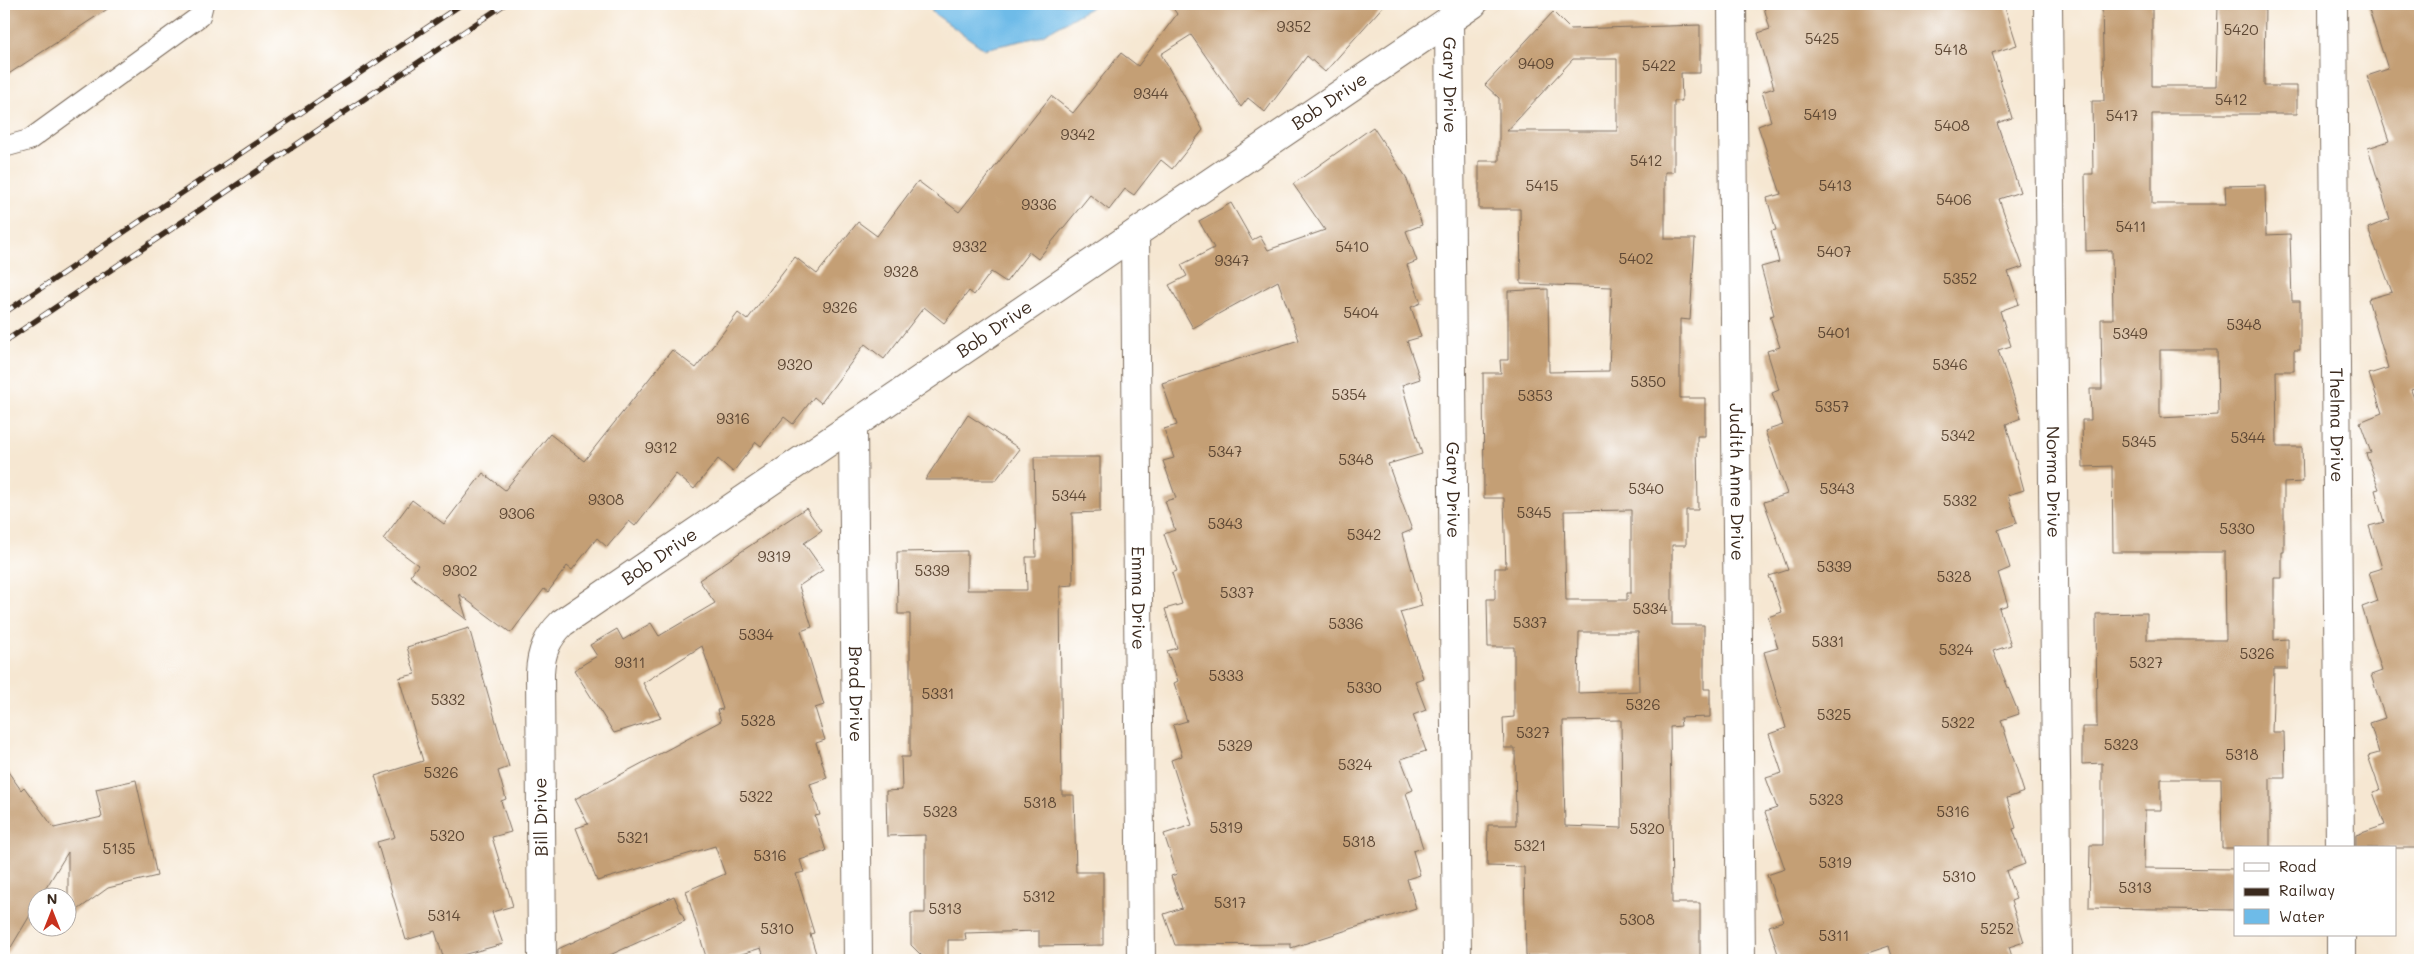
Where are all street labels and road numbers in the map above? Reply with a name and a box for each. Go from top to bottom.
street label: Gary Drive [1438,37,1463,133]
street label: Bob Drive [1286,66,1372,135]
street label: Bob Drive [951,294,1037,363]
street label: Thelma Drive [2325,367,2350,482]
street label: Judith Anne Drive [1725,403,1750,561]
street label: Norma Drive [2041,426,2067,538]
street label: Gary Drive [1442,442,1466,538]
street label: Bob Drive [616,522,702,590]
street label: Emma Drive [1127,546,1151,650]
street label: Brad Drive [844,646,869,742]
street label: Bill Drive [527,777,553,857]

